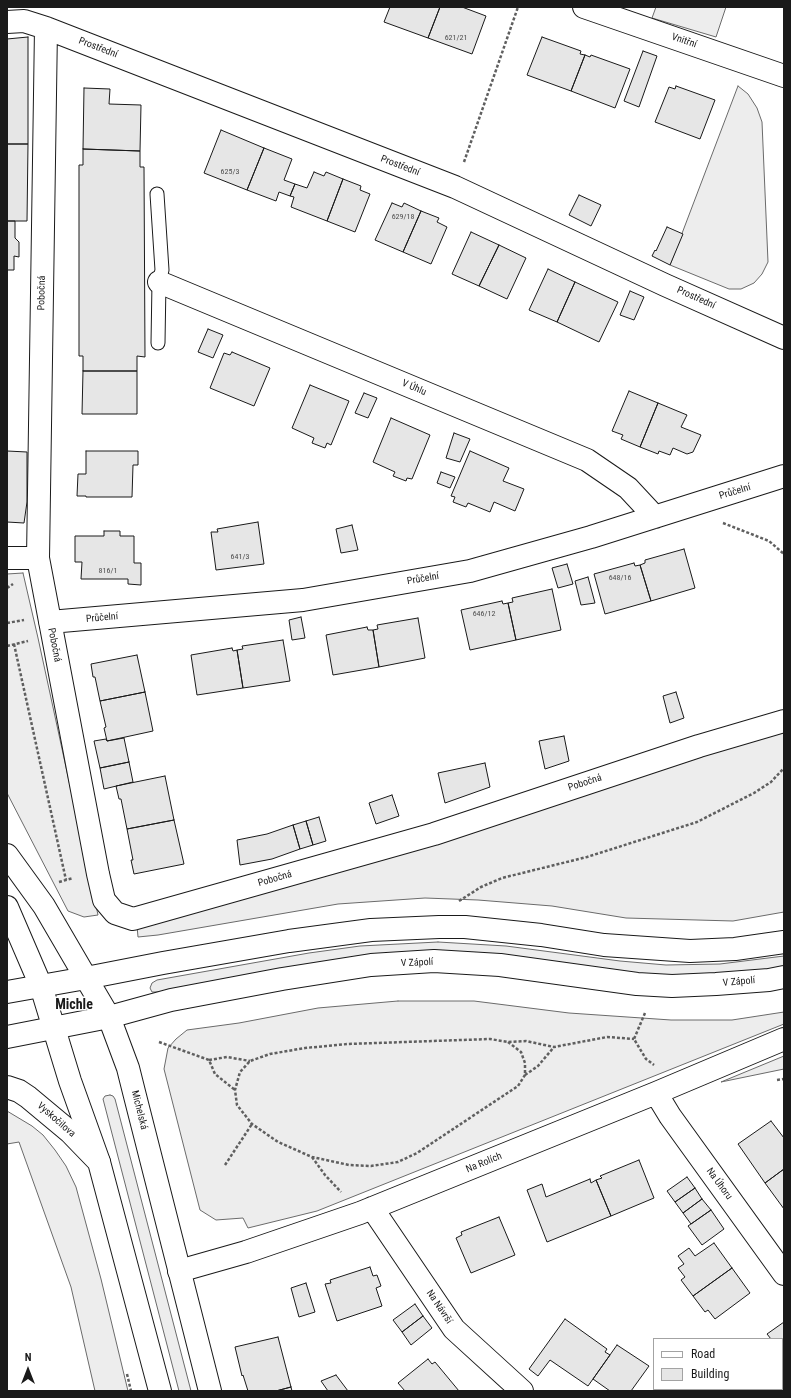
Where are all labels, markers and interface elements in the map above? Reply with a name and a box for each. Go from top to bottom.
street label: Vnitřní [670,31,698,51]
house number: 621/21 [445,33,467,43]
street label: Prostřední [77,35,119,61]
street label: Prostřední [379,153,421,179]
house number: 625/3 [221,167,239,177]
house number: 629/18 [392,212,414,222]
street label: Pobočná [36,276,48,310]
street label: Prostřední [675,284,717,312]
street label: V Úhlu [400,378,428,398]
street label: Průčelní [718,482,752,502]
house number: 641/3 [231,552,249,562]
house number: 816/1 [99,566,117,576]
street label: Průčelní [406,570,440,588]
house number: 648/16 [609,573,631,583]
house number: 646/12 [473,609,495,619]
street label: Průčelní [85,611,119,625]
street label: Pobočná [45,627,63,663]
street label: Pobočná [567,772,603,794]
street label: Pobočná [257,868,293,890]
street label: V Zápolí [400,956,434,970]
street label: V Zápolí [722,975,756,989]
district label: Michle [55,997,93,1013]
street label: Michelská [128,1089,150,1131]
street label: Vyskočilova [34,1100,78,1140]
street label: Na Rolích [464,1150,504,1176]
street label: Na Úhoru [703,1166,735,1202]
street label: Na Návrší [423,1288,455,1326]
legend [653,1338,783,1390]
text: Road [691,1347,715,1361]
north arrow [8,1350,48,1390]
text: N [25,1351,31,1364]
text: Building [691,1367,729,1381]

